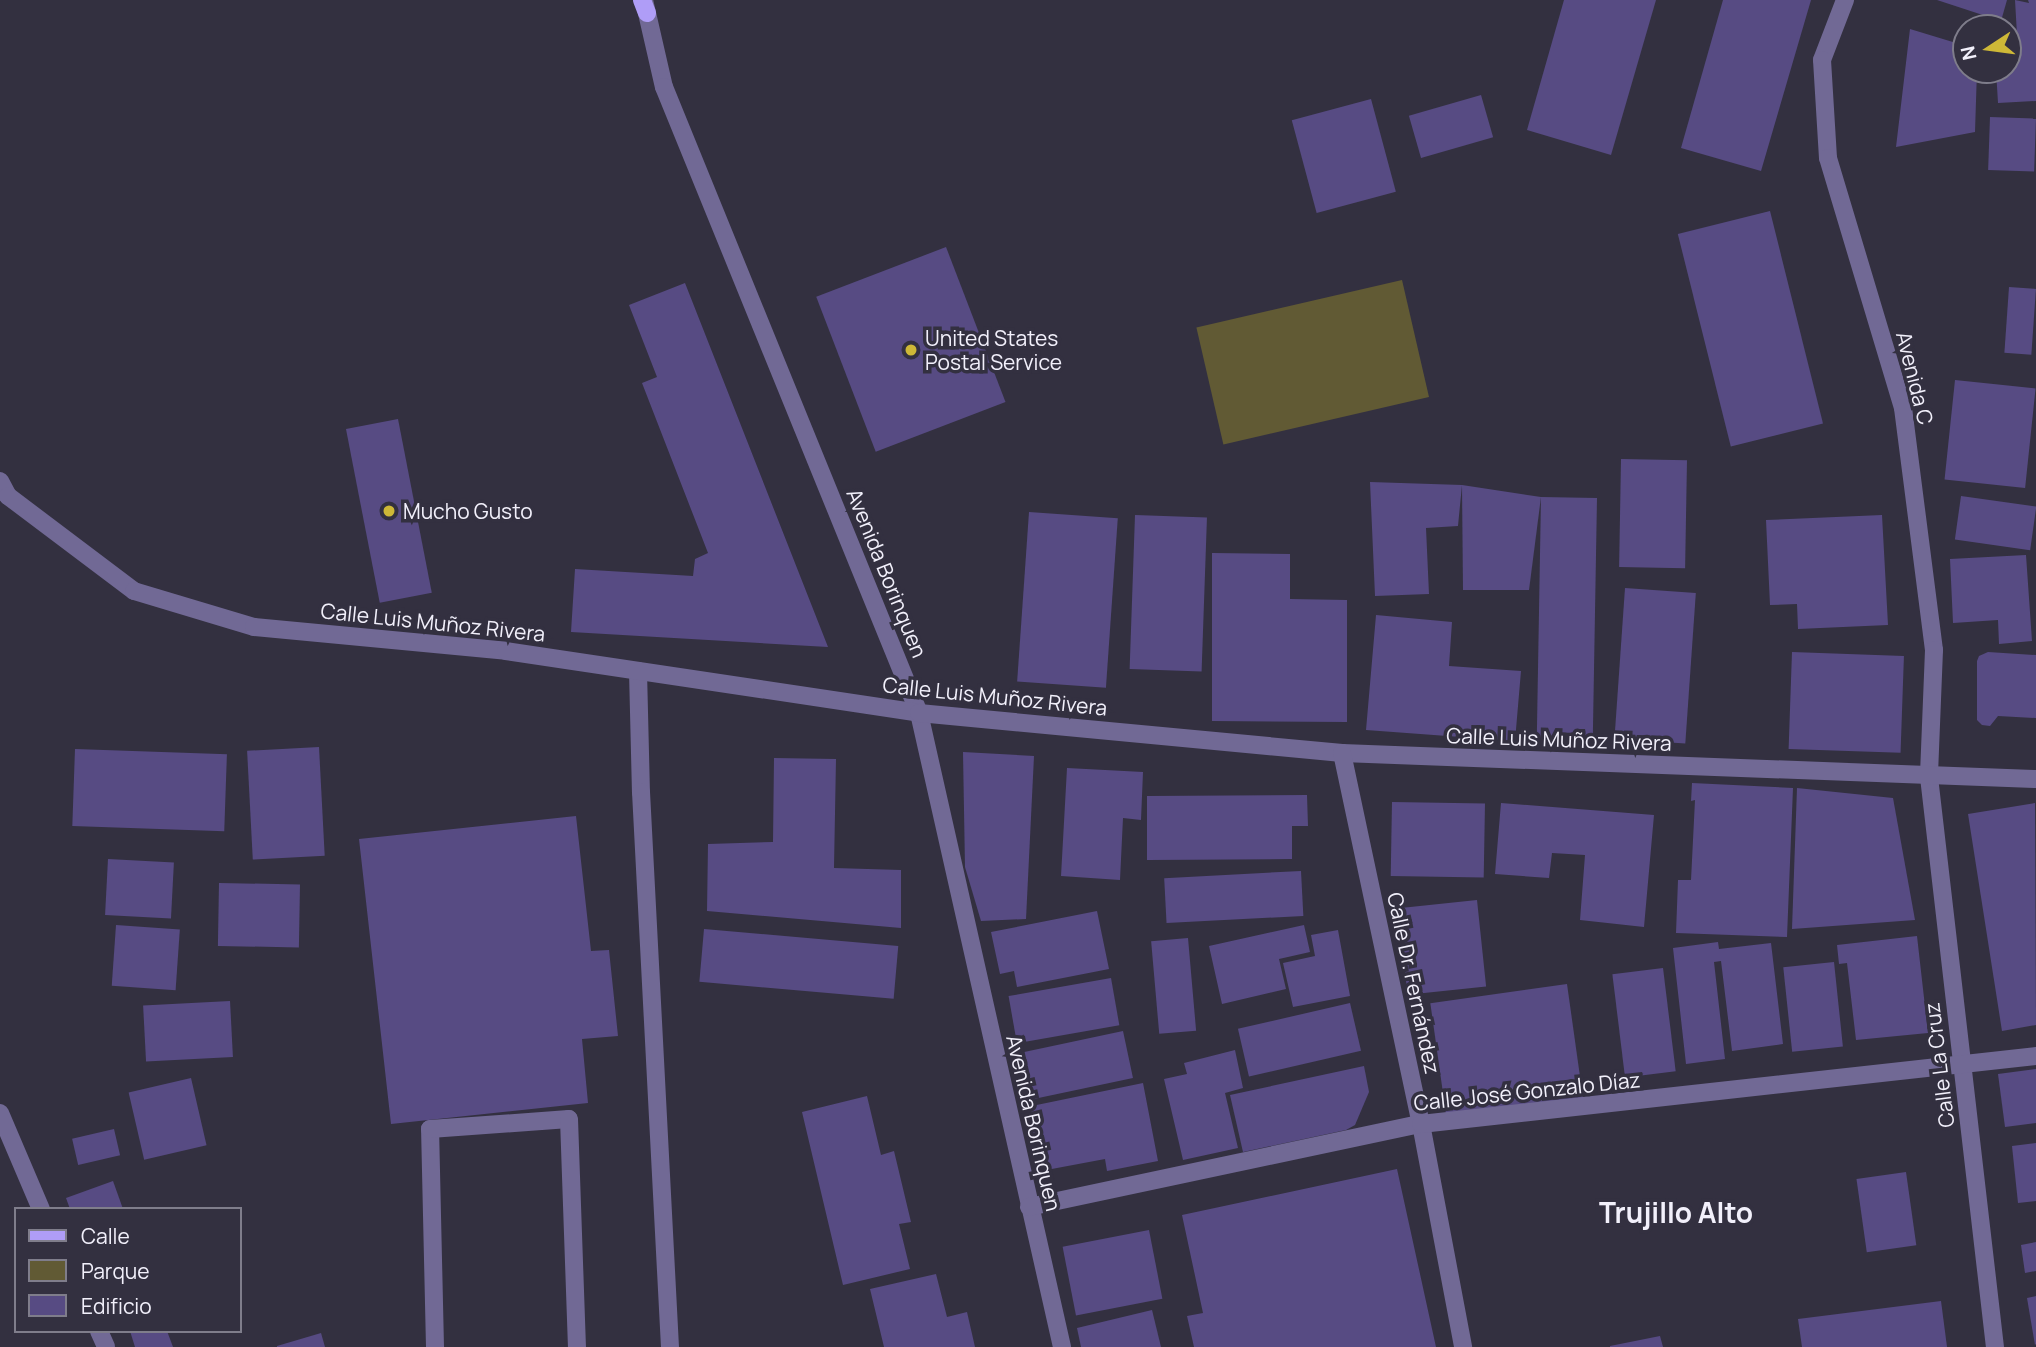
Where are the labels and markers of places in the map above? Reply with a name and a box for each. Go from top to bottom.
place label: United States Postal Service [925,325,1062,375]
marker: United States Postal Service [903,342,919,358]
place label: Mucho Gusto [403,498,533,524]
marker: Mucho Gusto [381,503,397,519]

